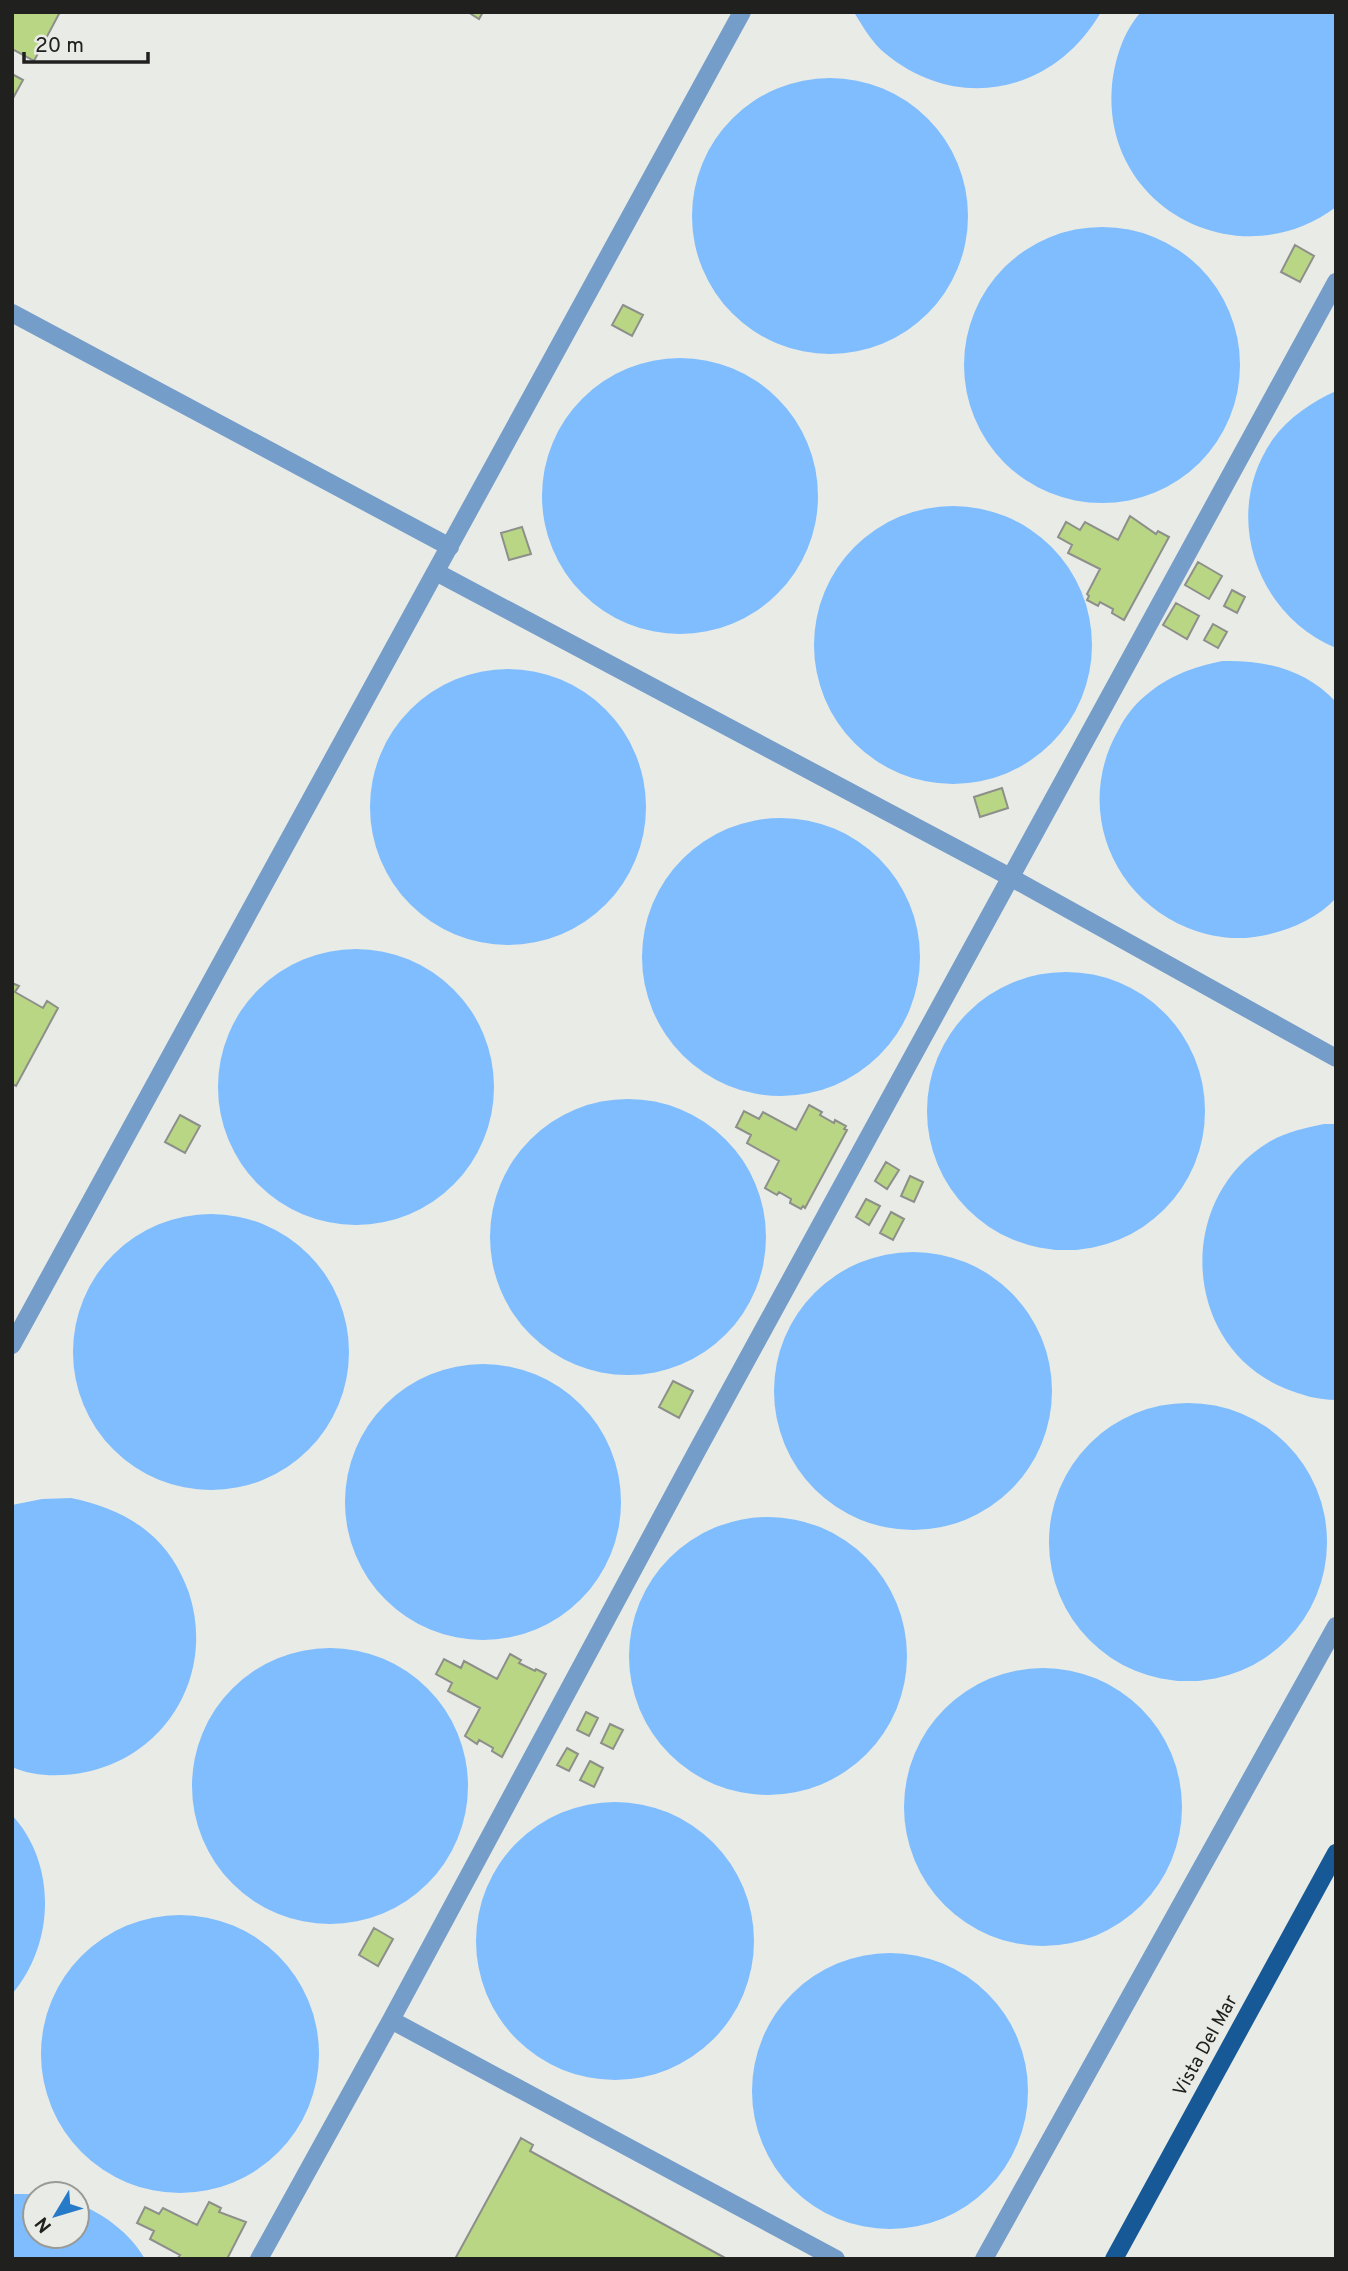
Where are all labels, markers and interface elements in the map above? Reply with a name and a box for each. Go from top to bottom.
scale bar [24,21,149,65]
text: 20 m [35,33,84,60]
street label: Vista Del Mar [1168,1991,1244,2101]
north arrow [21,2180,91,2250]
text: N [31,2211,58,2237]

